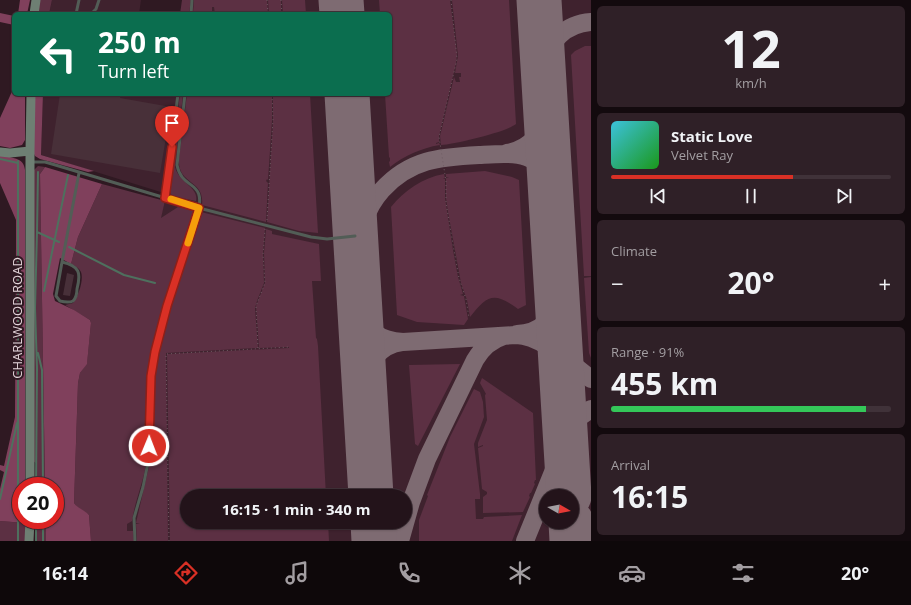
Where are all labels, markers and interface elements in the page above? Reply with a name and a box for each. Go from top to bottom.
text: 12 [721,12,781,83]
text: 250 m [98,23,181,61]
icon: left [32,28,84,80]
text: Turn left [98,59,169,83]
text: km/h [735,74,767,92]
pin [155,106,189,147]
icon: arrive [161,112,183,134]
text: Static Love [671,126,753,146]
text: Velvet Ray [671,146,733,164]
icon: previous [647,185,669,207]
icon: pause [740,185,762,207]
icon: next [833,185,855,207]
text: Climate [611,242,657,260]
street label: CHARLWOOD ROAD [8,257,26,379]
text: 20° [727,262,775,303]
text: − [611,268,624,298]
text: + [878,268,891,298]
text: Range · 91% [611,343,684,361]
text: 455 km [611,363,718,404]
position arrow [128,425,170,467]
text: Arrival [611,456,650,474]
text: 16:15 [611,476,688,517]
speed limit sign: 20 [12,477,64,529]
north arrow [539,489,579,529]
map controls [539,489,579,529]
text: 16:15 · 1 min · 340 m [222,499,370,519]
icon: directions [172,559,200,587]
icon: music [283,559,311,587]
icon: phone [395,559,423,587]
icon: climate [506,559,534,587]
icon: car [618,559,646,587]
icon: filters [729,559,757,587]
text: 16:14 [42,561,88,585]
text: 20° [841,561,869,585]

